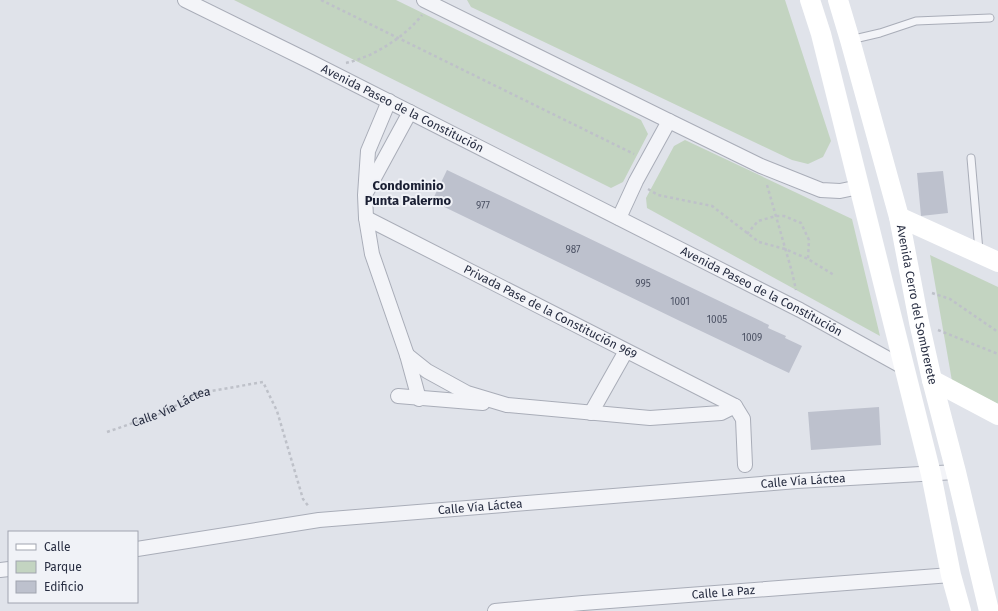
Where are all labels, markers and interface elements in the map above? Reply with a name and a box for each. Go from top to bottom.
street label: Avenida Paseo de la Constitución [319,61,486,155]
district label: Condominio Punta Palermo [365,178,452,208]
house number: 977 [476,200,491,212]
street label: Avenida Cerro del Sombrerete [894,224,940,386]
house number: 987 [565,244,581,256]
street label: Avenida Paseo de la Constitución [678,244,845,339]
street label: Privada Pase de la Constitución 969 [461,262,639,362]
house number: 995 [635,278,651,290]
house number: 1001 [670,296,690,308]
house number: 1005 [707,314,727,326]
house number: 1009 [742,332,762,344]
street label: Calle Vía Láctea [130,384,211,430]
street label: Calle Vía Láctea [760,471,846,491]
street label: Calle Vía Láctea [437,496,523,517]
legend [8,531,138,603]
text: Calle [44,540,71,554]
text: Parque [44,560,82,574]
text: Edificio [44,580,84,594]
street label: Calle La Paz [691,583,755,602]

